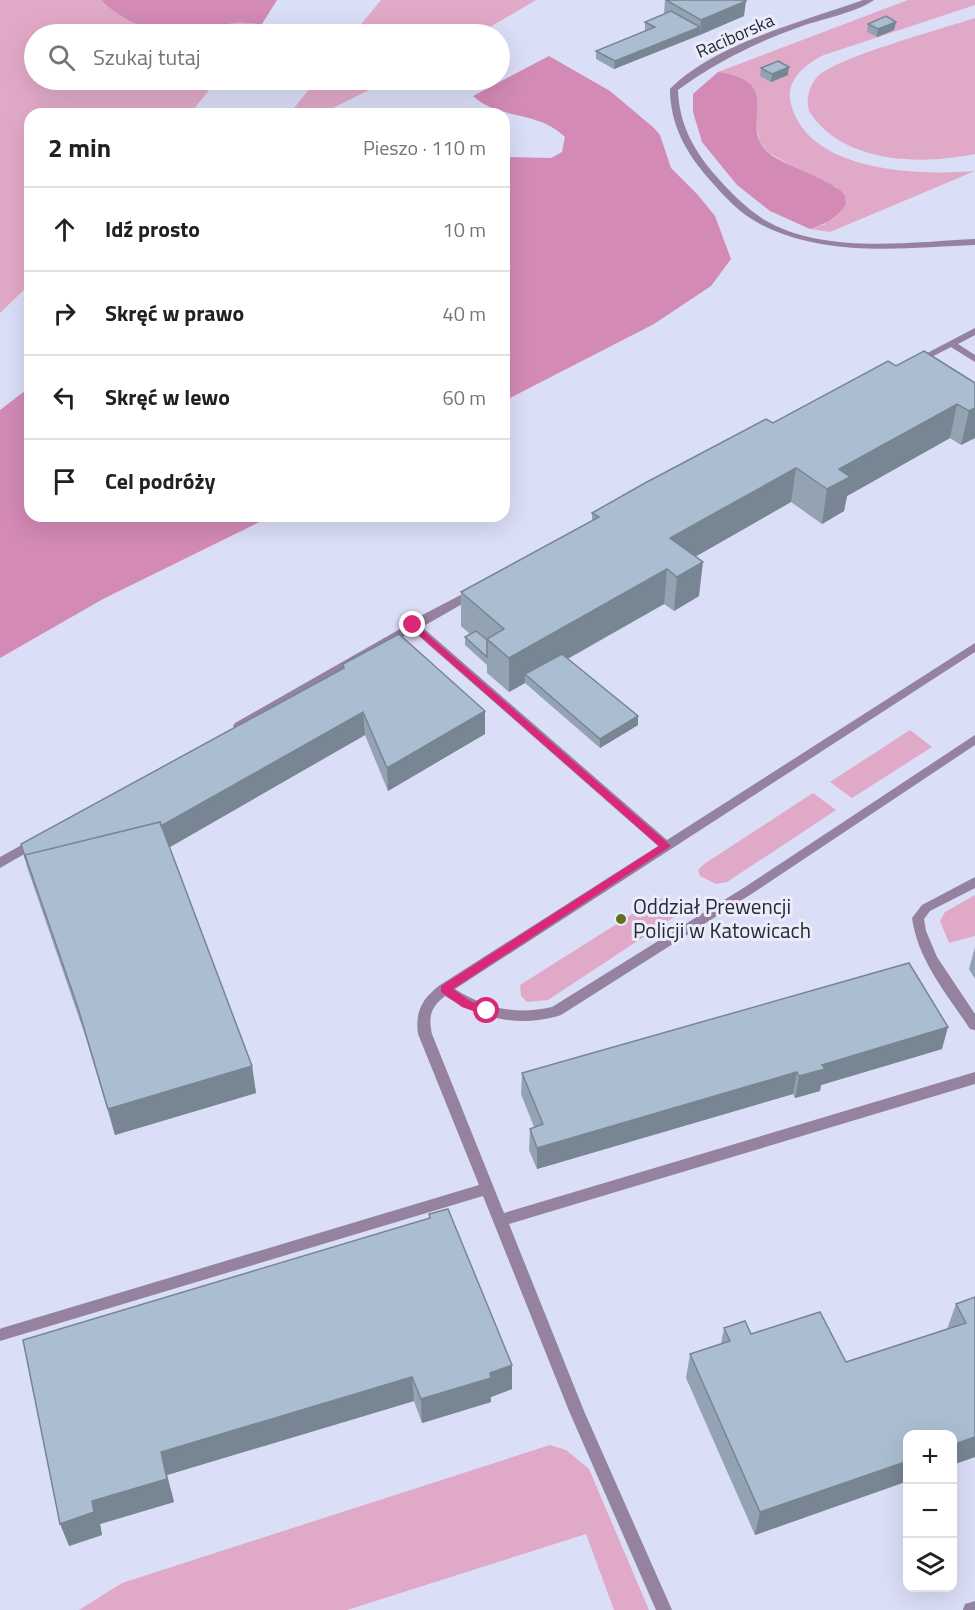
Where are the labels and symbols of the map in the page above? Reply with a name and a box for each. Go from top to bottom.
street label: Raciborska [691,6,778,65]
route end [399,611,425,637]
place label: Oddział Prewencji Policji w Katowicach [633,890,811,946]
marker: Oddział Prewencji Policji w Katowicach [614,912,628,926]
route start [473,997,499,1023]

